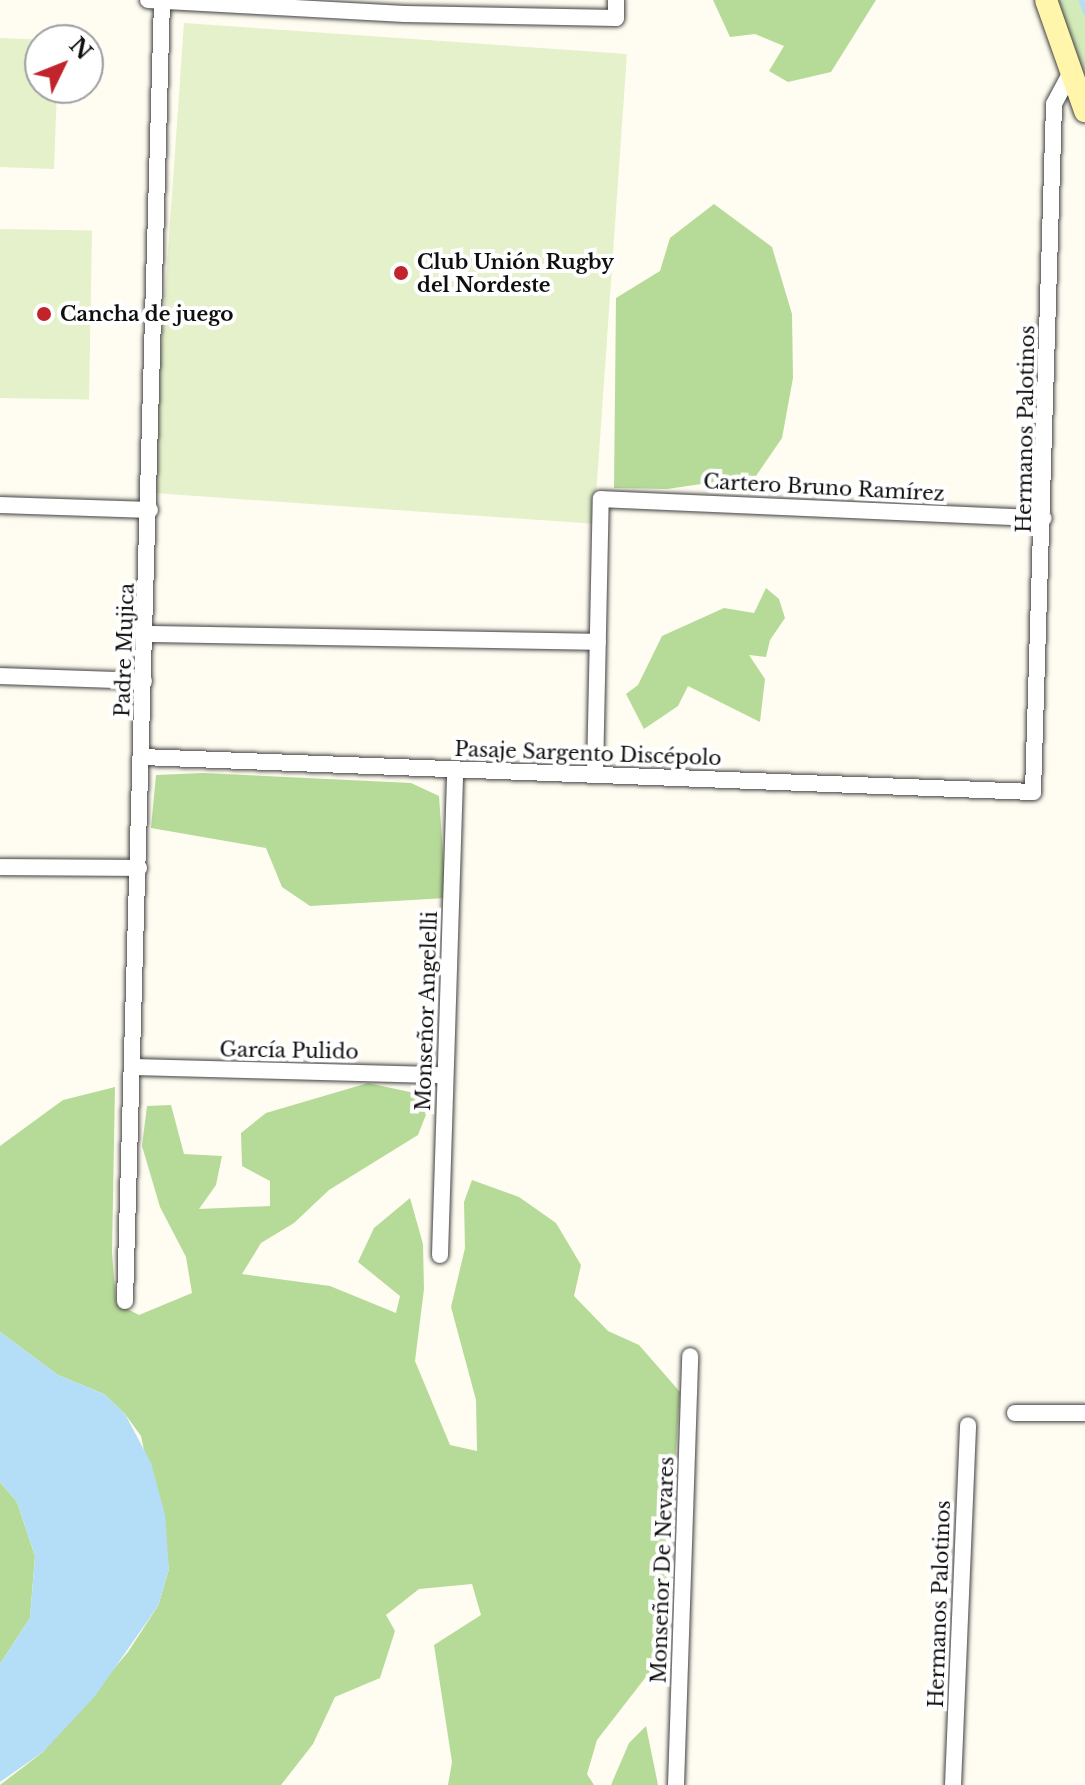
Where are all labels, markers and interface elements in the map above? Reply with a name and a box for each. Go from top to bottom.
north arrow [24,24,104,104]
text: N [64,32,97,65]
place label: Club Unión Rugby del Nordeste [417,250,614,297]
marker: Club Unión Rugby del Nordeste [392,264,410,282]
place label: Cancha de juego [60,302,234,326]
marker: Cancha de juego [35,305,53,323]
street label: Hermanos Palotinos [1012,325,1040,533]
street label: Cartero Bruno Ramírez [703,470,945,506]
street label: Padre Mujica [111,583,139,717]
street label: Pasaje Sargento Discépolo [454,737,722,771]
street label: Monseñor Angelelli [411,910,443,1112]
street label: García Pulido [219,1038,359,1064]
street label: Monseñor De Nevares [647,1456,679,1684]
street label: Hermanos Palotinos [924,1500,956,1708]

